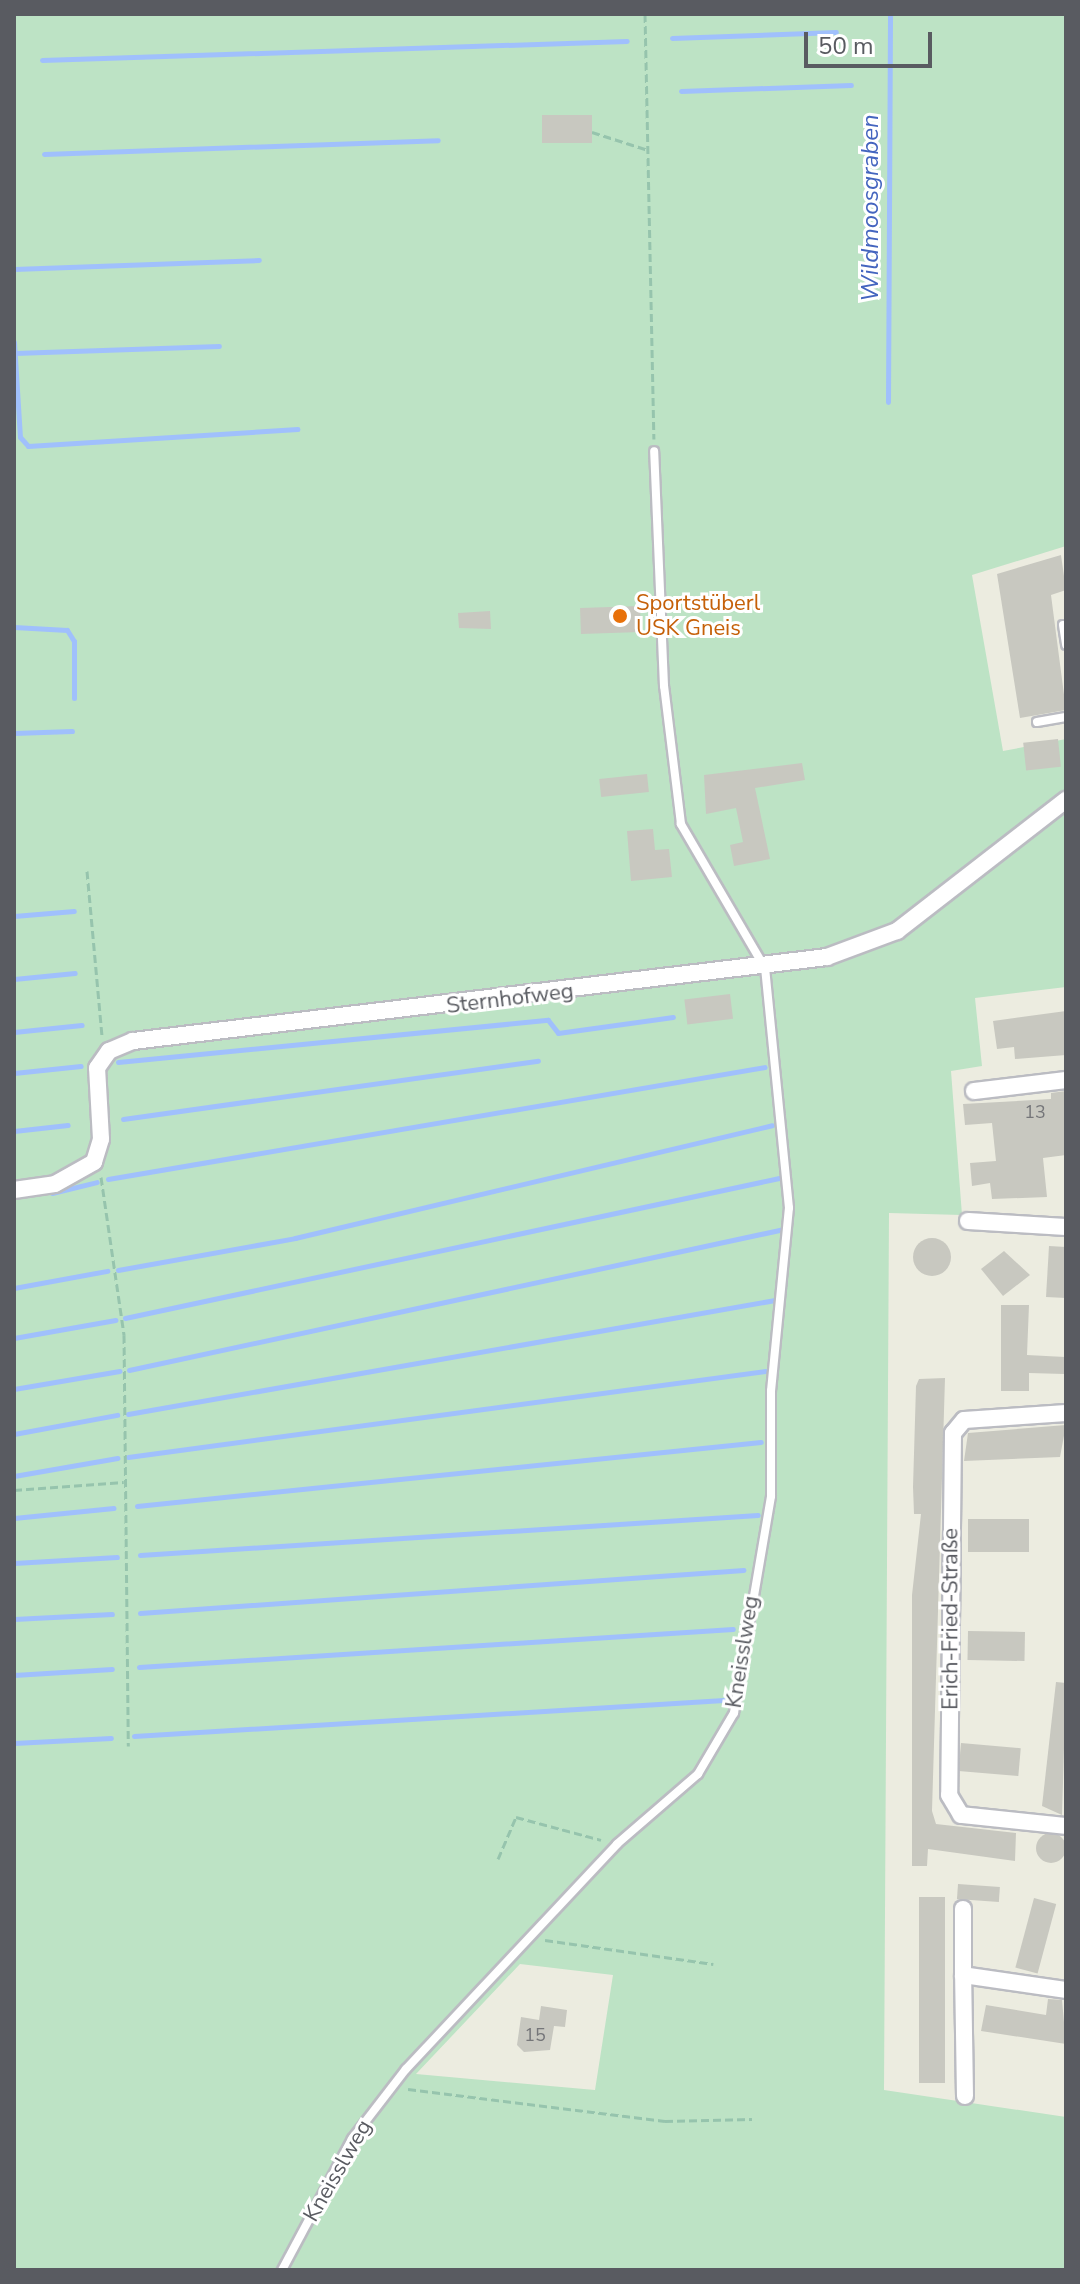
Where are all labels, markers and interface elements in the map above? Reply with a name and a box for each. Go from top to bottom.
scale bar [808,16,936,66]
text: 50 m [818,30,874,62]
water label: Wildmoosgraben [857,114,885,302]
place label: Sportstüberl USK Gneis [636,590,760,642]
marker: Sportstüberl USK Gneis [611,607,629,625]
street label: Sternhofweg [445,978,575,1020]
house number: 13 [1024,1101,1046,1123]
street label: Erich-Fried-Straße [938,1528,964,1710]
street label: Kneisslweg [721,1594,765,1710]
house number: 15 [524,2024,546,2046]
street label: Kneisslweg [298,2115,378,2227]

